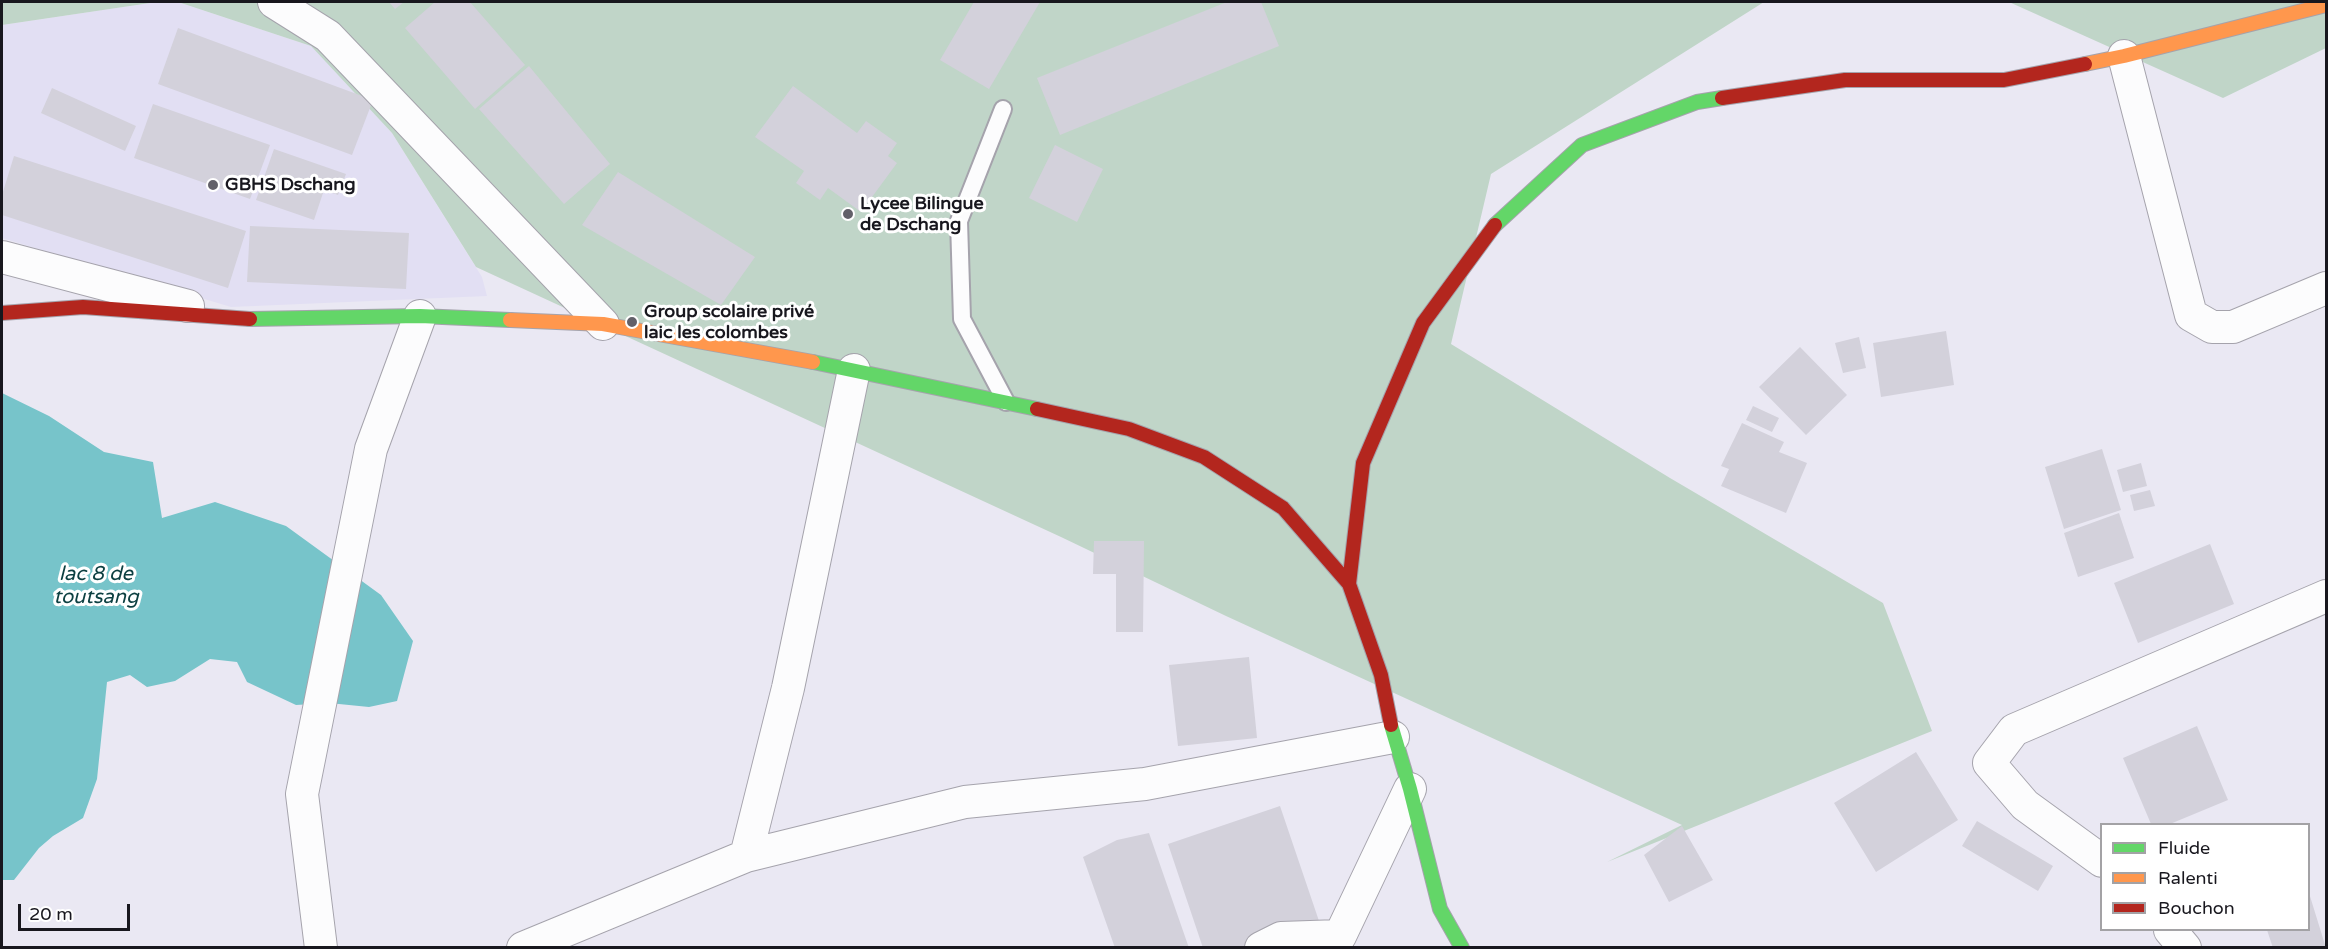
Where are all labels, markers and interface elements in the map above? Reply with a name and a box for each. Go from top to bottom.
place label: GBHS Dschang [225,174,355,196]
marker: GBHS Dschang [206,178,220,192]
place label: Lycee Bilingue de Dschang [860,193,984,236]
marker: Lycee Bilingue de Dschang [841,207,855,221]
place label: Group scolaire privé laic les colombes [644,301,814,344]
marker: Group scolaire privé laic les colombes [625,315,639,329]
water label: lac 8 de toutsang [53,563,139,610]
legend [2100,823,2310,931]
text: Fluide [2158,837,2210,859]
text: Ralenti [2158,867,2218,889]
scale bar [21,892,134,930]
text: Bouchon [2158,897,2235,919]
text: 20 m [29,903,73,925]

